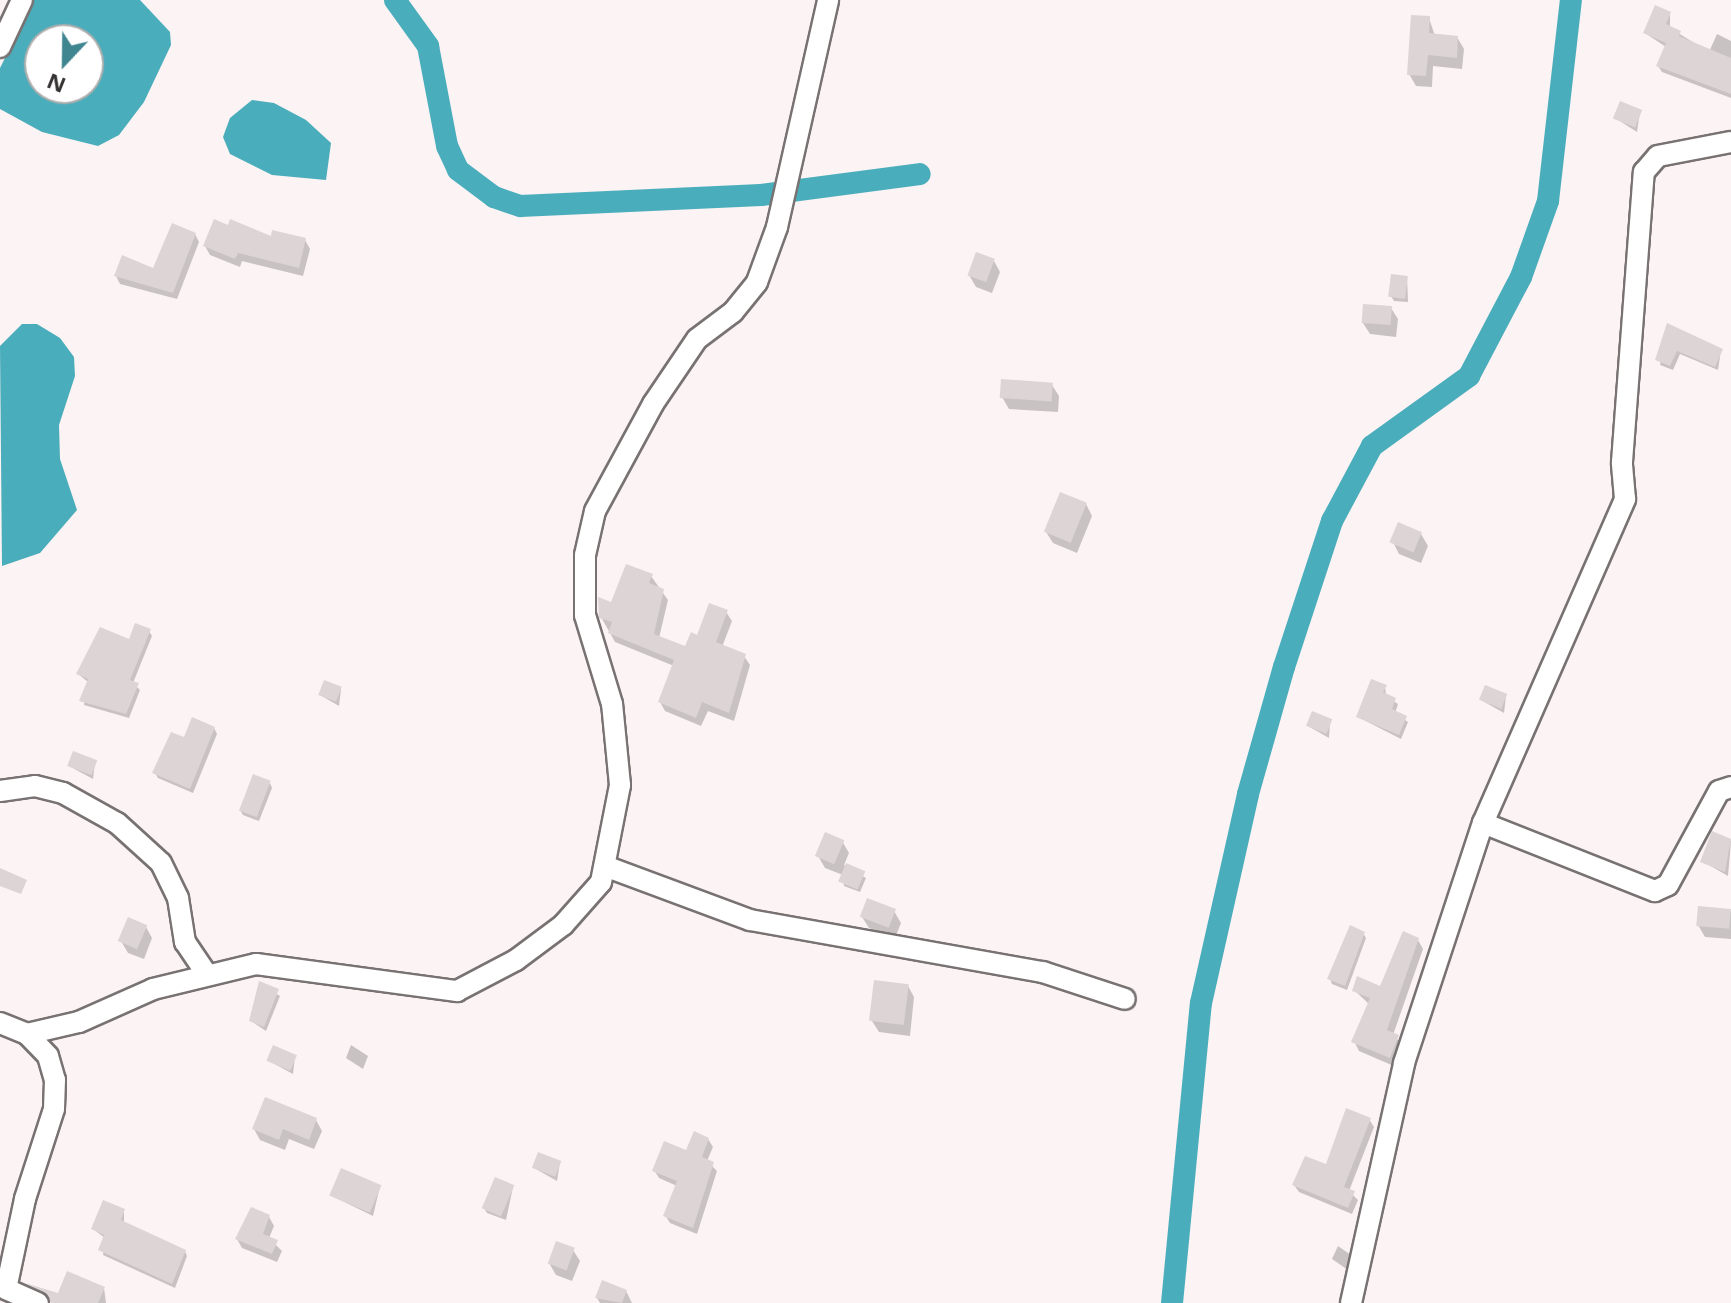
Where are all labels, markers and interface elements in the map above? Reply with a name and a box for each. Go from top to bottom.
north arrow [24,24,104,104]
text: N [42,67,70,102]

